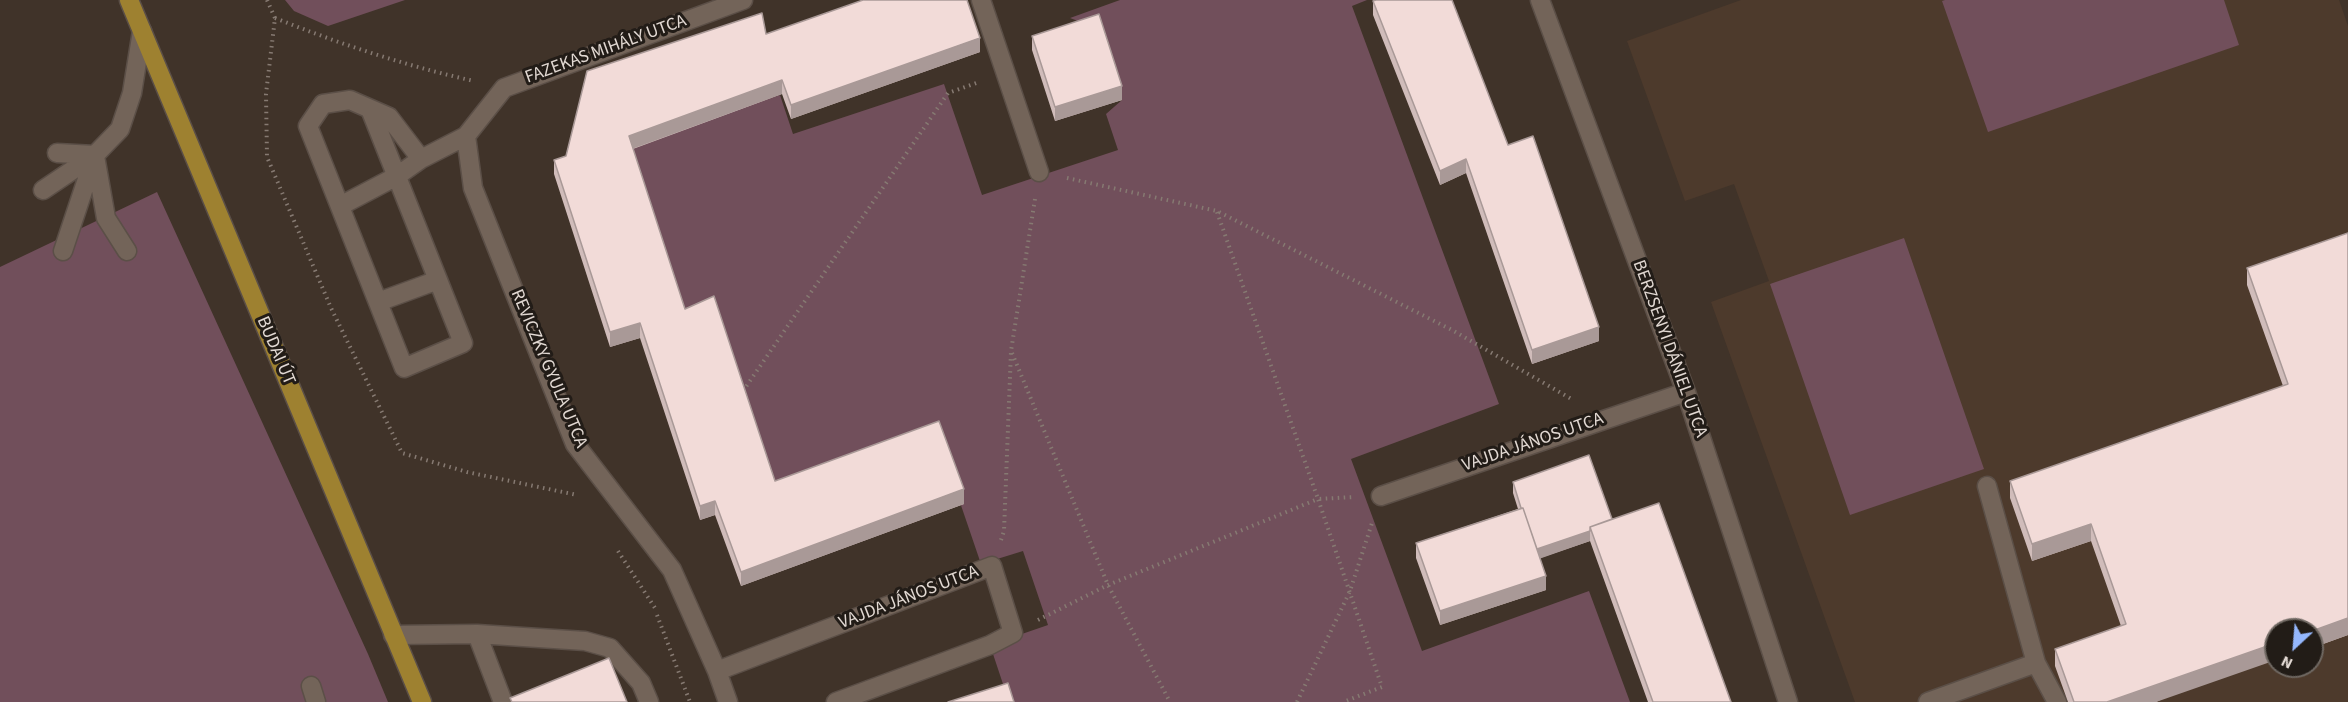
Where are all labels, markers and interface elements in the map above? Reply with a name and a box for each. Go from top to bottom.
street label: FAZEKAS MIHÁLY UTCA [522,11,690,89]
street label: BERZSENYI DÁNIEL UTCA [1627,258,1711,440]
street label: REVICZKY GYULA UTCA [505,287,591,451]
street label: BUDAI ÚT [251,313,299,389]
street label: VAJDA JÁNOS UTCA [1460,409,1606,477]
street label: VAJDA JÁNOS UTCA [836,561,982,635]
north arrow [2264,618,2324,678]
text: N [2277,650,2297,675]

